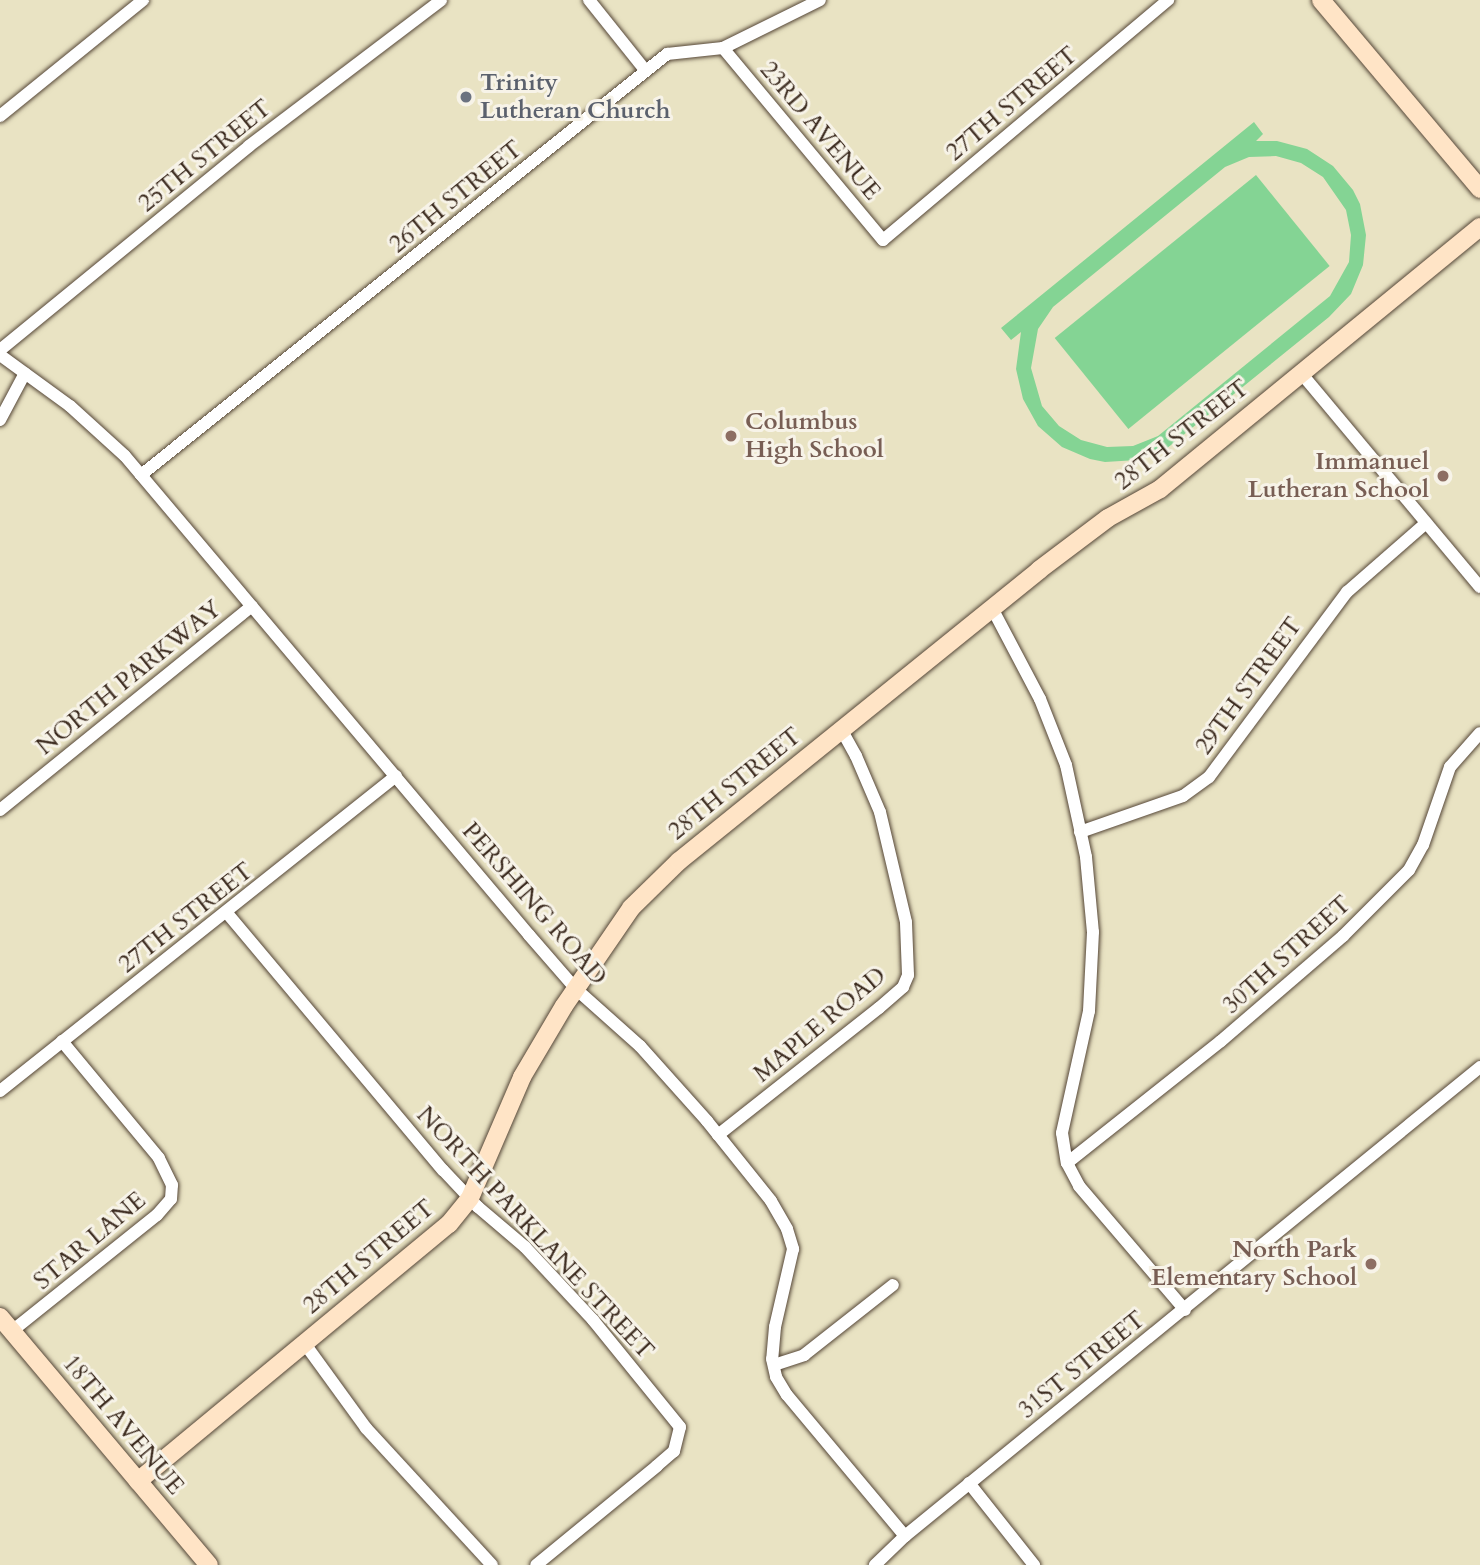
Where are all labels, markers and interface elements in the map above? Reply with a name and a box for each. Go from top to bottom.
street label: 27TH STREET [941,41,1083,167]
street label: 23RD AVENUE [754,56,886,206]
place label: Trinity Lutheran Church [480,69,670,125]
marker: Trinity Lutheran Church [458,89,474,105]
street label: 25TH STREET [133,94,277,218]
street label: 26TH STREET [384,135,528,259]
street label: 28TH STREET [1109,374,1255,496]
place label: Columbus High School [745,408,884,464]
marker: Columbus High School [723,428,739,444]
place label: Immanuel Lutheran School [1248,448,1429,504]
marker: Immanuel Lutheran School [1435,468,1451,484]
street label: NORTH PARKWAY [31,595,227,761]
street label: 29TH STREET [1190,612,1308,760]
street label: 28TH STREET [663,722,807,846]
street label: PERSHING ROAD [456,817,612,991]
street label: 27TH STREET [113,857,259,979]
street label: 30TH STREET [1217,890,1357,1020]
street label: MAPLE ROAD [748,961,892,1089]
street label: NORTH PARKLANE STREET [410,1101,660,1365]
street label: STAR LANE [28,1186,152,1296]
street label: 28TH STREET [298,1194,440,1320]
place label: North Park Elementary School [1151,1236,1357,1292]
marker: North Park Elementary School [1363,1256,1379,1272]
street label: 31ST STREET [1013,1305,1151,1425]
street label: 18TH AVENUE [56,1349,190,1501]

